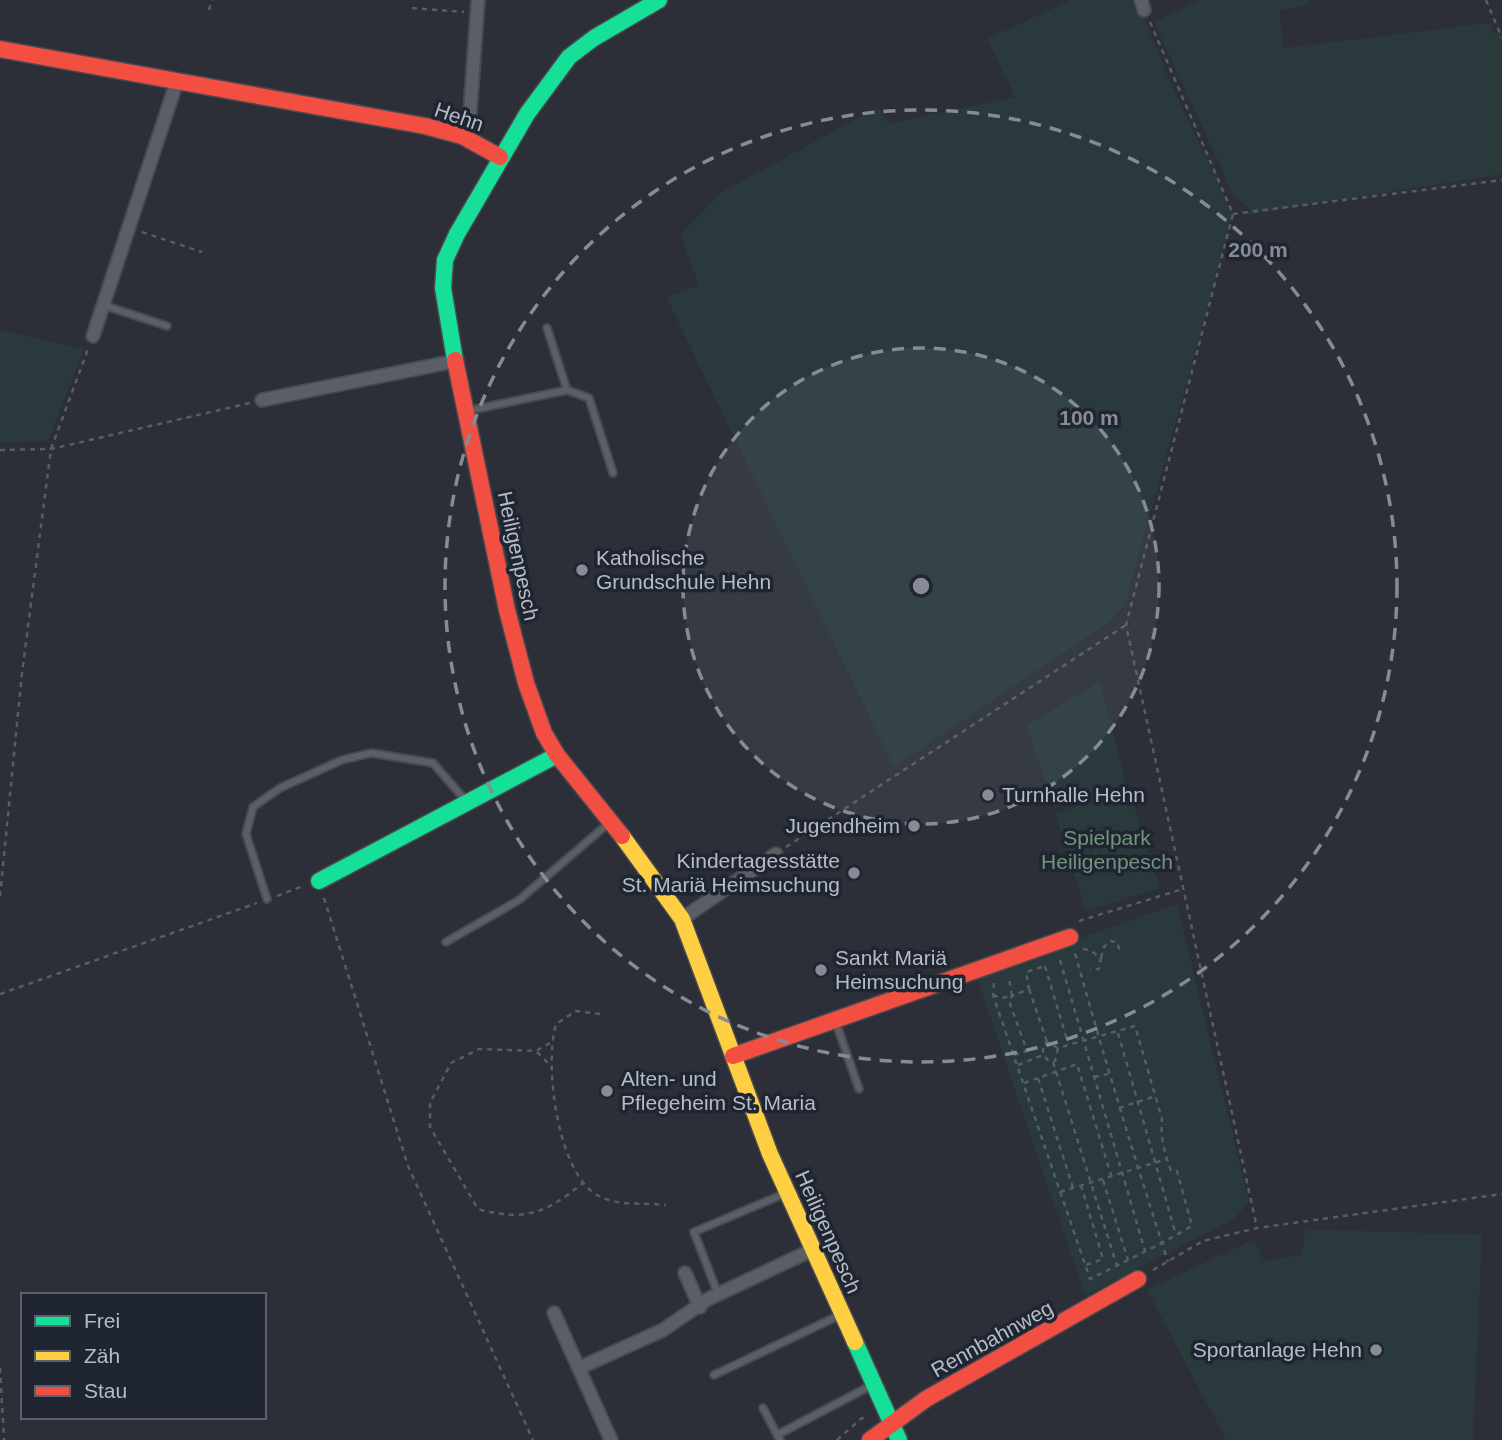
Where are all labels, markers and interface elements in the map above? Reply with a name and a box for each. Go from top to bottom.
street label: Hehn [432,97,487,136]
text: 200 m [1228,238,1288,261]
text: 100 m [1059,406,1119,429]
street label: Heiligenpesch [494,489,543,623]
place label: Katholische Grundschule Hehn [596,546,771,593]
marker: Katholische Grundschule Hehn [574,562,590,578]
centre of rings [909,574,933,598]
place label: Turnhalle Hehn [1002,783,1145,806]
marker: Turnhalle Hehn [980,787,996,803]
place label: Jugendheim [786,814,900,837]
marker: Jugendheim [906,818,922,834]
park label: Spielpark Heiligenpesch [1041,826,1173,873]
place label: Kindertagesstätte St. Mariä Heimsuchung [622,849,840,896]
marker: Kindertagesstätte St. Mariä Heimsuchung [846,865,862,881]
place label: Sankt Mariä Heimsuchung [835,946,963,993]
marker: Sankt Mariä Heimsuchung [813,962,829,978]
place label: Alten- und Pflegeheim St. Maria [621,1067,816,1114]
marker: Alten- und Pflegeheim St. Maria [599,1083,615,1099]
street label: Heiligenpesch [791,1167,866,1297]
legend [21,1293,266,1419]
street label: Rennbahnweg [927,1296,1057,1381]
text: Frei [84,1309,120,1332]
place label: Sportanlage Hehn [1193,1338,1362,1361]
marker: Sportanlage Hehn [1368,1342,1384,1358]
text: Zäh [84,1344,120,1367]
text: Stau [84,1379,127,1402]

